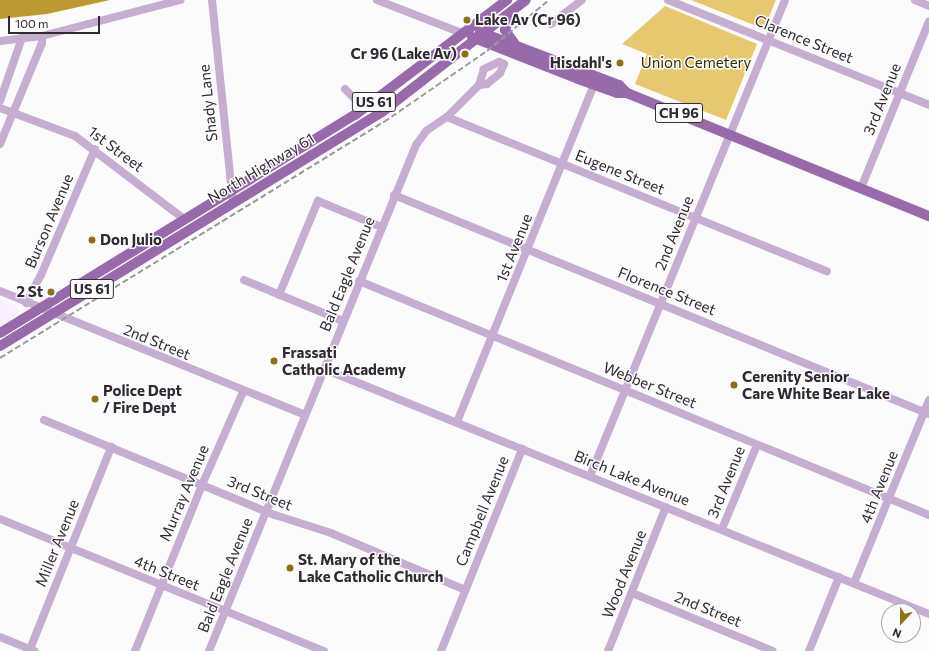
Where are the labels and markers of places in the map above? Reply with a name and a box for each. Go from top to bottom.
place label: Lake Av (Cr 96) [475,11,581,29]
marker: Lake Av (Cr 96) [462,15,472,25]
place label: Cr 96 (Lake Av) [351,45,457,63]
marker: Cr 96 (Lake Av) [460,49,470,59]
place label: Hisdahl's [550,54,612,72]
marker: Hisdahl's [615,58,625,68]
place label: Don Julio [100,231,162,249]
marker: Don Julio [87,235,97,245]
place label: 2 St [16,283,43,301]
marker: 2 St [46,287,56,297]
place label: Frassati Catholic Academy [282,343,406,378]
marker: Frassati Catholic Academy [269,356,279,366]
place label: Cerenity Senior Care White Bear Lake [742,367,890,402]
marker: Cerenity Senior Care White Bear Lake [729,380,739,390]
place label: Police Dept / Fire Dept [103,381,182,416]
marker: Police Dept / Fire Dept [90,394,100,404]
place label: St. Mary of the Lake Catholic Church [298,550,444,585]
marker: St. Mary of the Lake Catholic Church [285,563,295,573]

